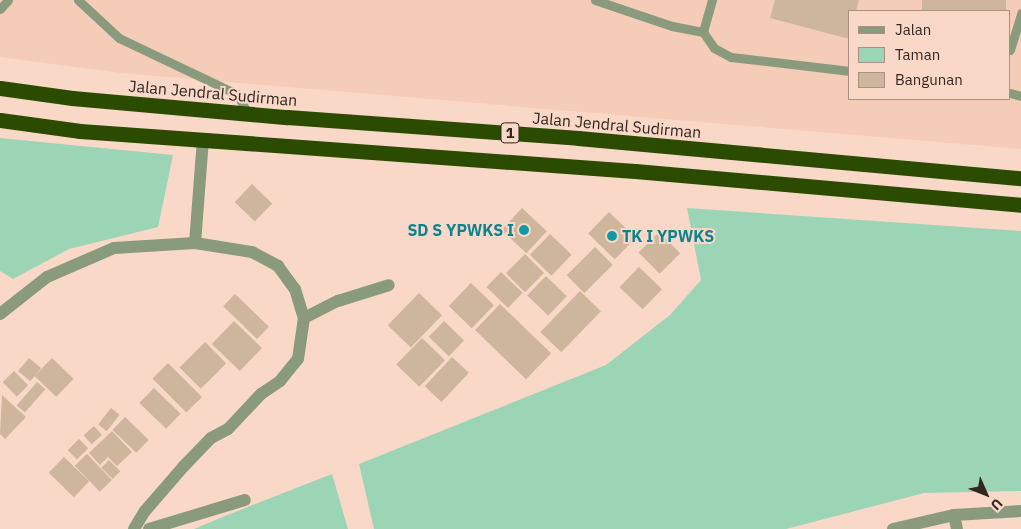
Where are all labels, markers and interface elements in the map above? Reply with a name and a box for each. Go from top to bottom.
legend [848,10,1011,100]
text: Jalan [895,20,931,39]
text: Taman [895,45,940,64]
text: Bangunan [895,70,963,89]
street label: Jalan Jendral Sudirman [128,76,298,110]
street label: Jalan Jendral Sudirman [532,108,702,142]
road number: 1 [500,120,520,146]
place label: SD S YPWKS I [407,220,514,240]
marker: SD S YPWKS I [518,224,530,236]
place label: TK I YPWKS [622,226,714,246]
marker: TK I YPWKS [606,230,618,242]
north arrow [961,469,1011,519]
text: U [987,495,1007,514]

